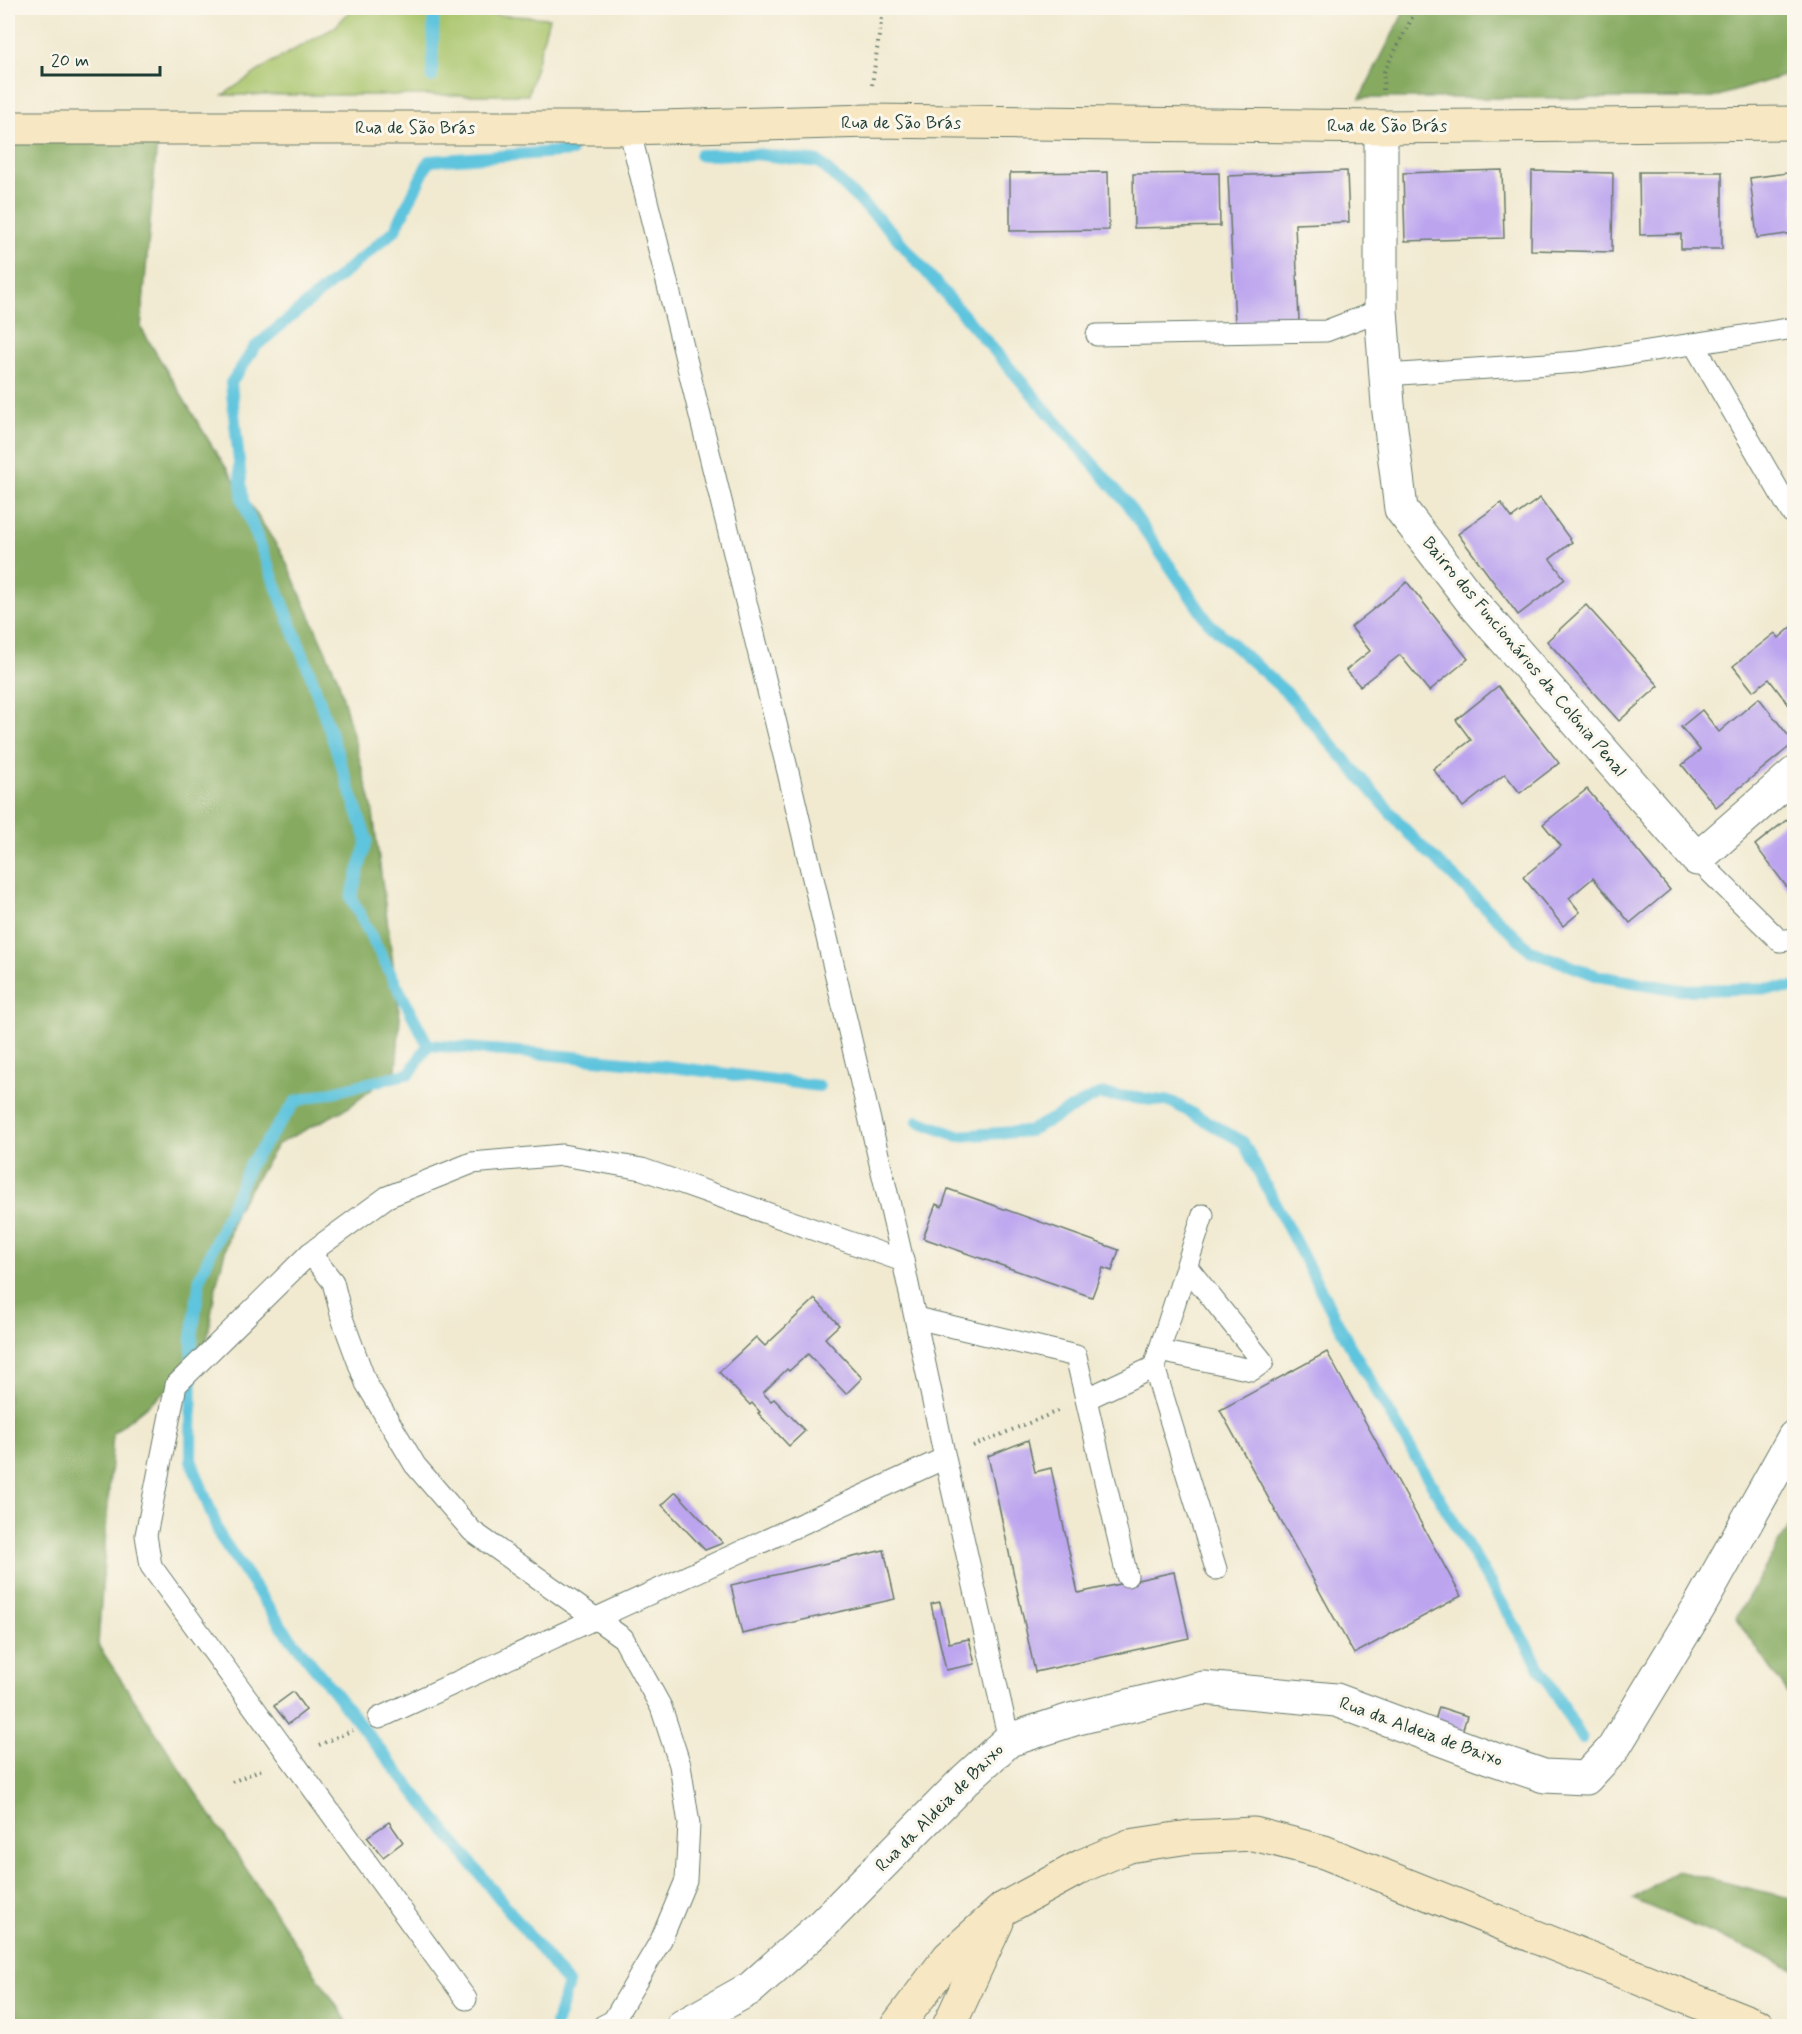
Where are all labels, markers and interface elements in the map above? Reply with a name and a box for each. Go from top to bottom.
scale bar [42,39,160,77]
text: 20 m [51,49,89,73]
street label: Rua de São Brás [841,111,961,135]
street label: Rua de São Brás [1327,114,1447,138]
street label: Rua de São Brás [355,116,475,140]
street label: Bairro dos Funcionários da Colónia Penal [1416,532,1632,782]
street label: Rua da Aldeia de Baixo [1336,1691,1506,1773]
street label: Rua da Aldeia de Baixo [871,1739,1009,1877]

